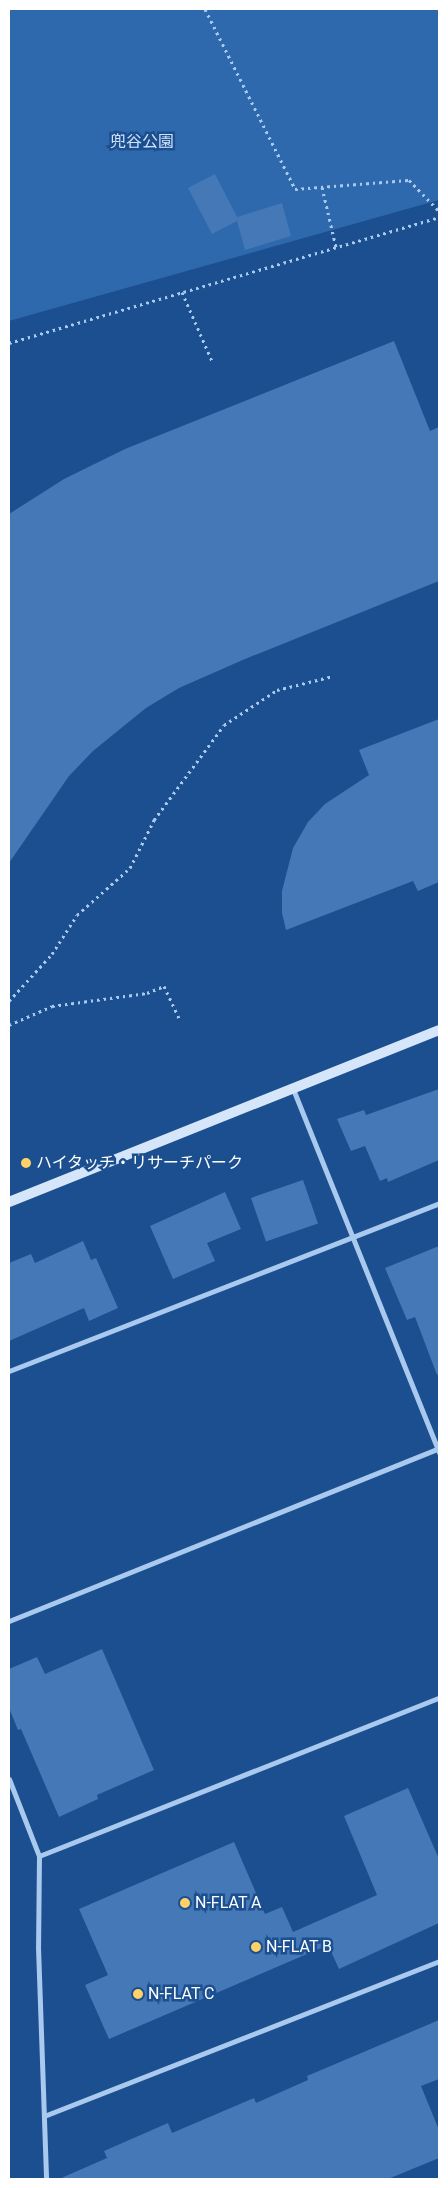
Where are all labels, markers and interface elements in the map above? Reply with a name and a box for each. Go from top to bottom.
park label: 兜谷公園 [110,132,174,152]
place label: ハイタッチ・リサーチパーク [36,1153,244,1173]
marker: ハイタッチ・リサーチパーク [20,1157,32,1169]
place label: N-FLAT A [195,1893,262,1913]
marker: N-FLAT A [179,1897,191,1909]
place label: N-FLAT B [266,1937,332,1957]
marker: N-FLAT B [250,1941,262,1953]
place label: N-FLAT C [148,1984,215,2004]
marker: N-FLAT C [132,1988,144,2000]

